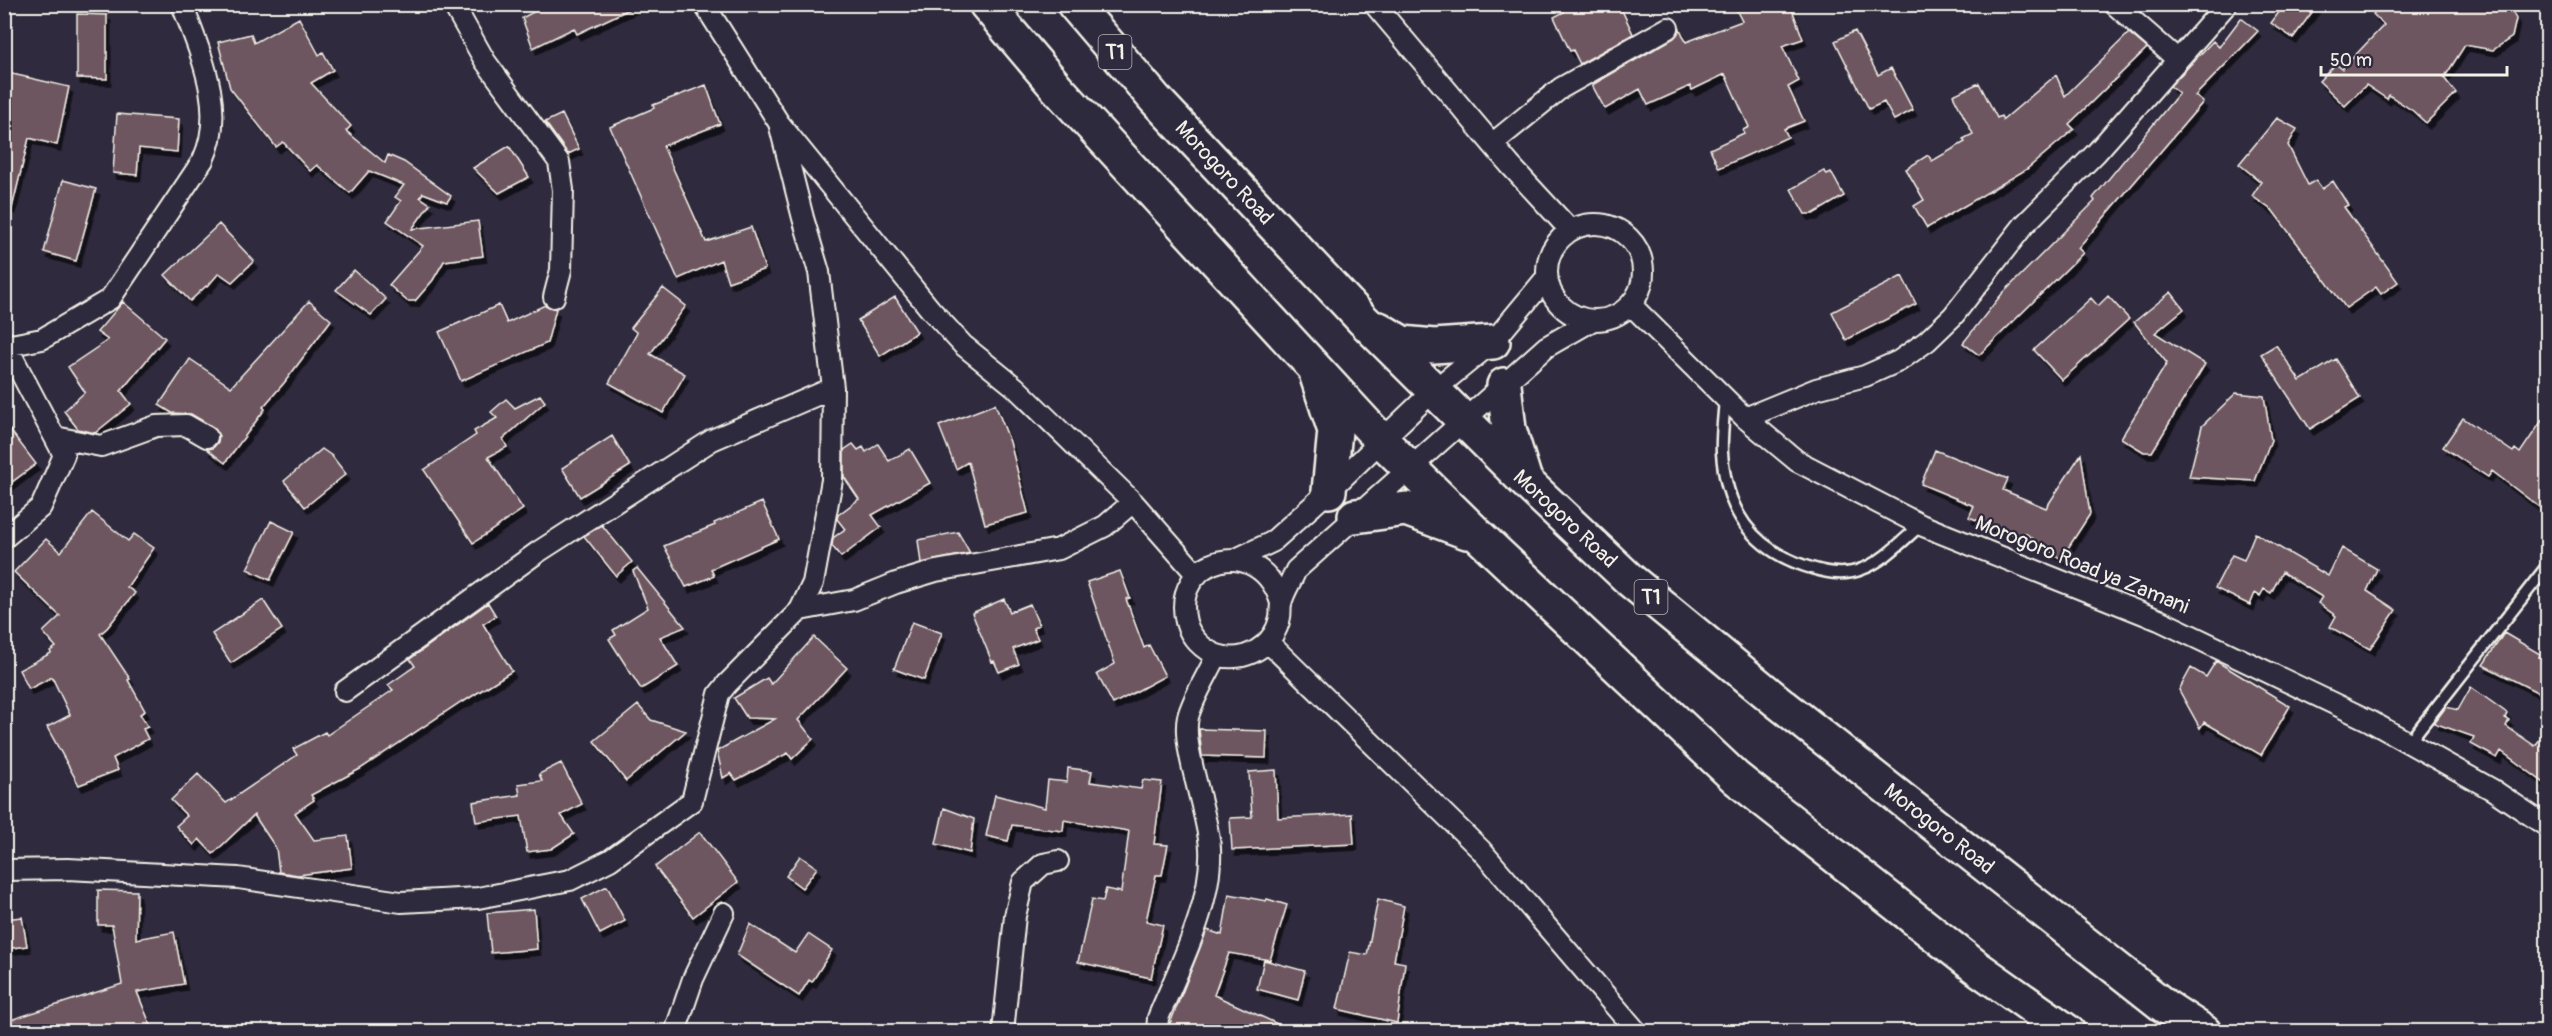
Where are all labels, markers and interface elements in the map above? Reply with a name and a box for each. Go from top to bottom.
road number: T1 [1098,35,1132,69]
scale bar [2321,39,2507,77]
text: 50 m [2330,49,2372,72]
street label: Morogoro Road [1169,115,1279,231]
street label: Morogoro Road [1507,464,1623,574]
street label: Morogoro Road ya Zamani [1971,510,2193,620]
road number: T1 [1634,580,1668,614]
street label: Morogoro Road [1878,777,2000,881]

